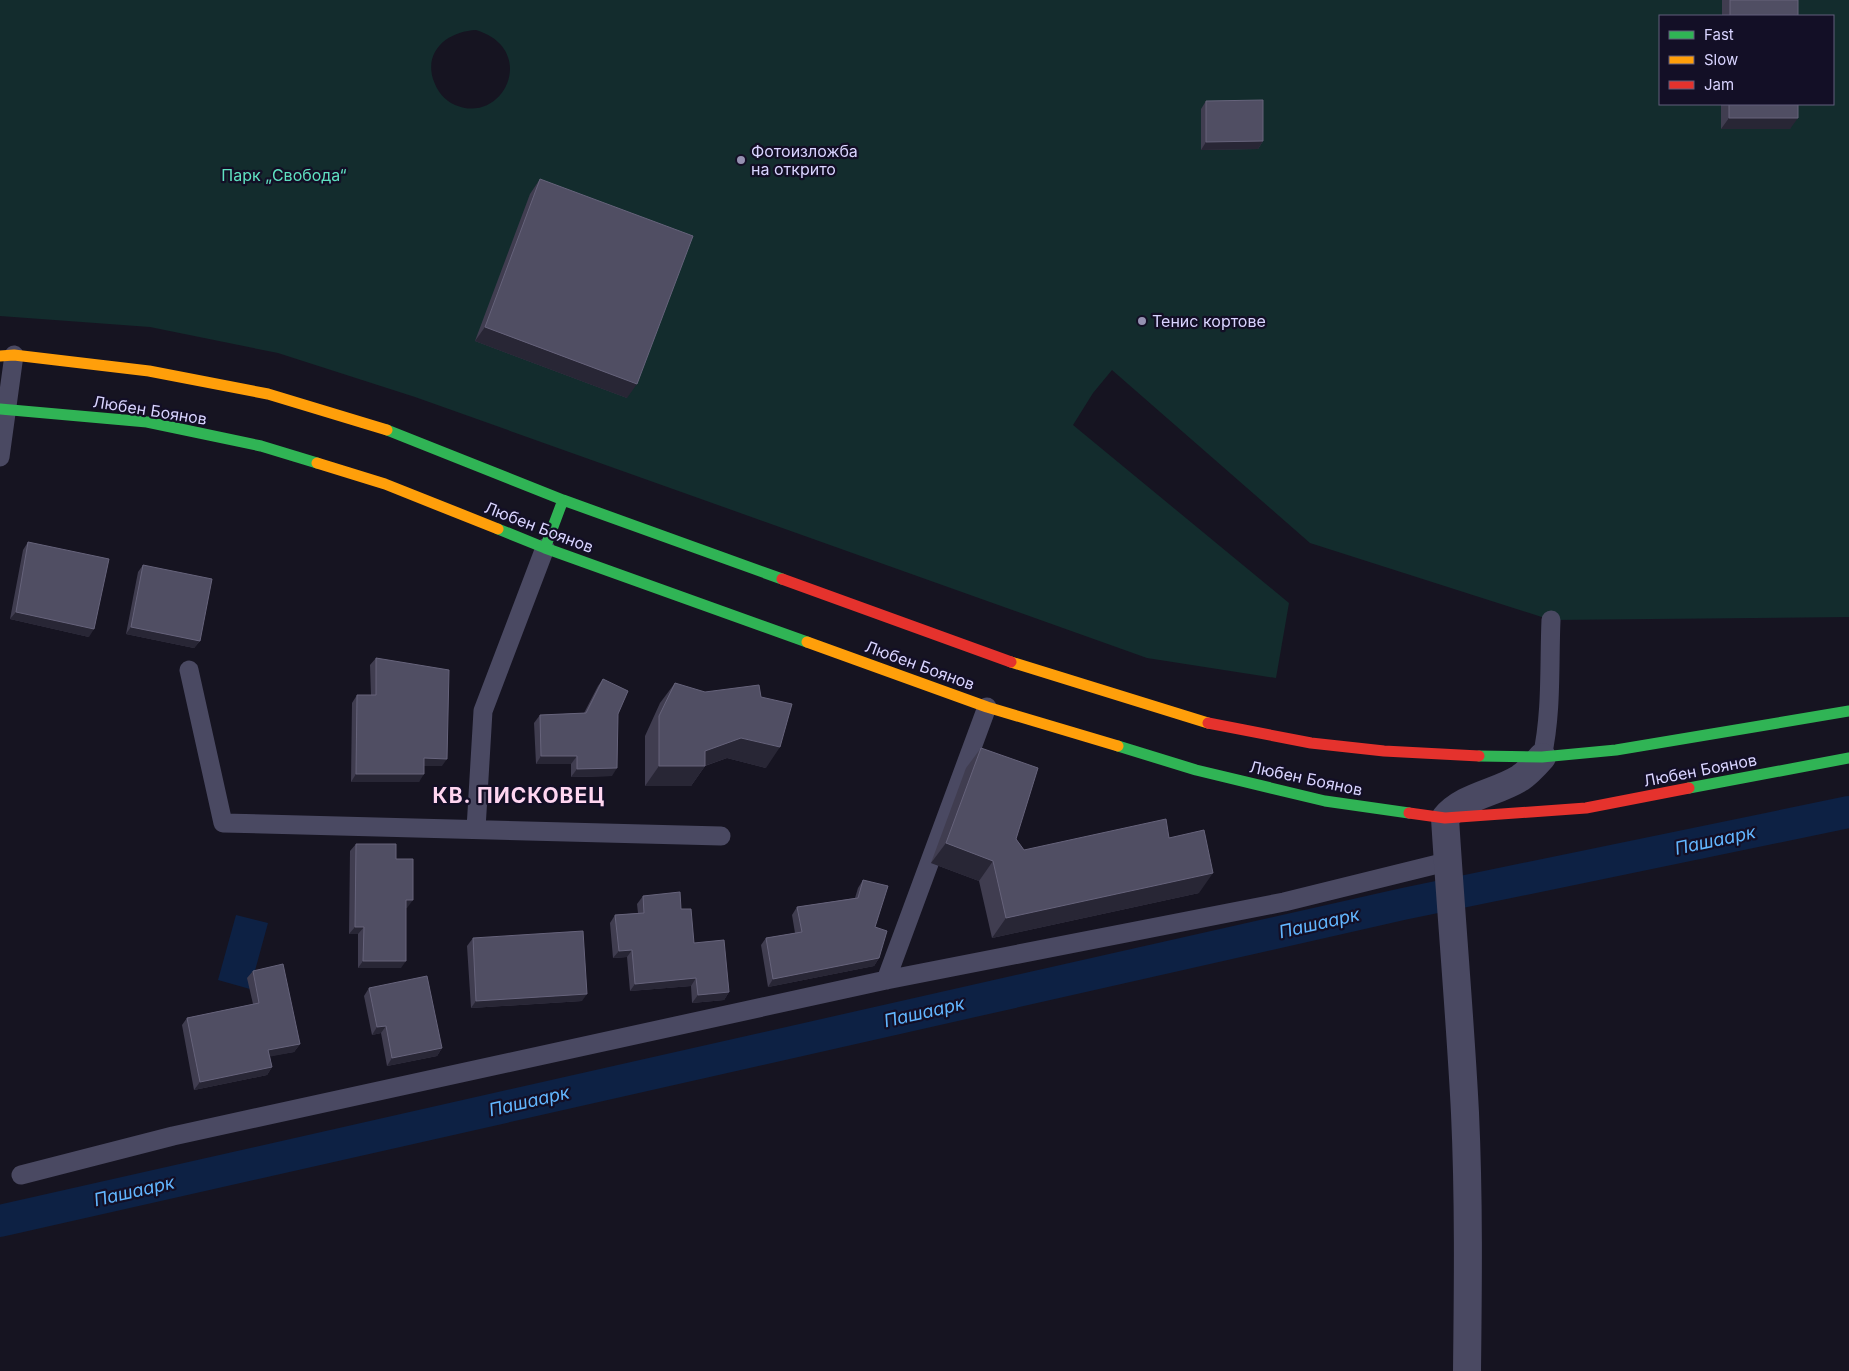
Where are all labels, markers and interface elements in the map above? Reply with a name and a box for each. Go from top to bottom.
legend [1659,15,1834,105]
text: Fast [1704,25,1734,44]
text: Slow [1704,50,1738,69]
text: Jam [1704,75,1734,94]
place label: Фотоизложба на открито [751,141,858,179]
marker: Фотоизложба на открито [735,154,747,166]
park label: Парк „Свобода“ [221,165,347,185]
place label: Тенис кортове [1152,311,1266,331]
marker: Тенис кортове [1136,315,1148,327]
street label: Любен Боянов [92,391,208,429]
street label: Любен Боянов [482,497,596,557]
street label: Любен Боянов [862,636,978,694]
street label: Любен Боянов [1642,749,1758,791]
street label: Любен Боянов [1248,756,1364,800]
district label: КВ. ПИСКОВЕЦ [433,783,605,808]
water label: Пашаарк [1673,821,1759,859]
water label: Пашаарк [1277,903,1363,942]
water label: Пашаарк [882,992,968,1031]
water label: Пашаарк [487,1081,573,1120]
water label: Пашаарк [92,1171,178,1210]

